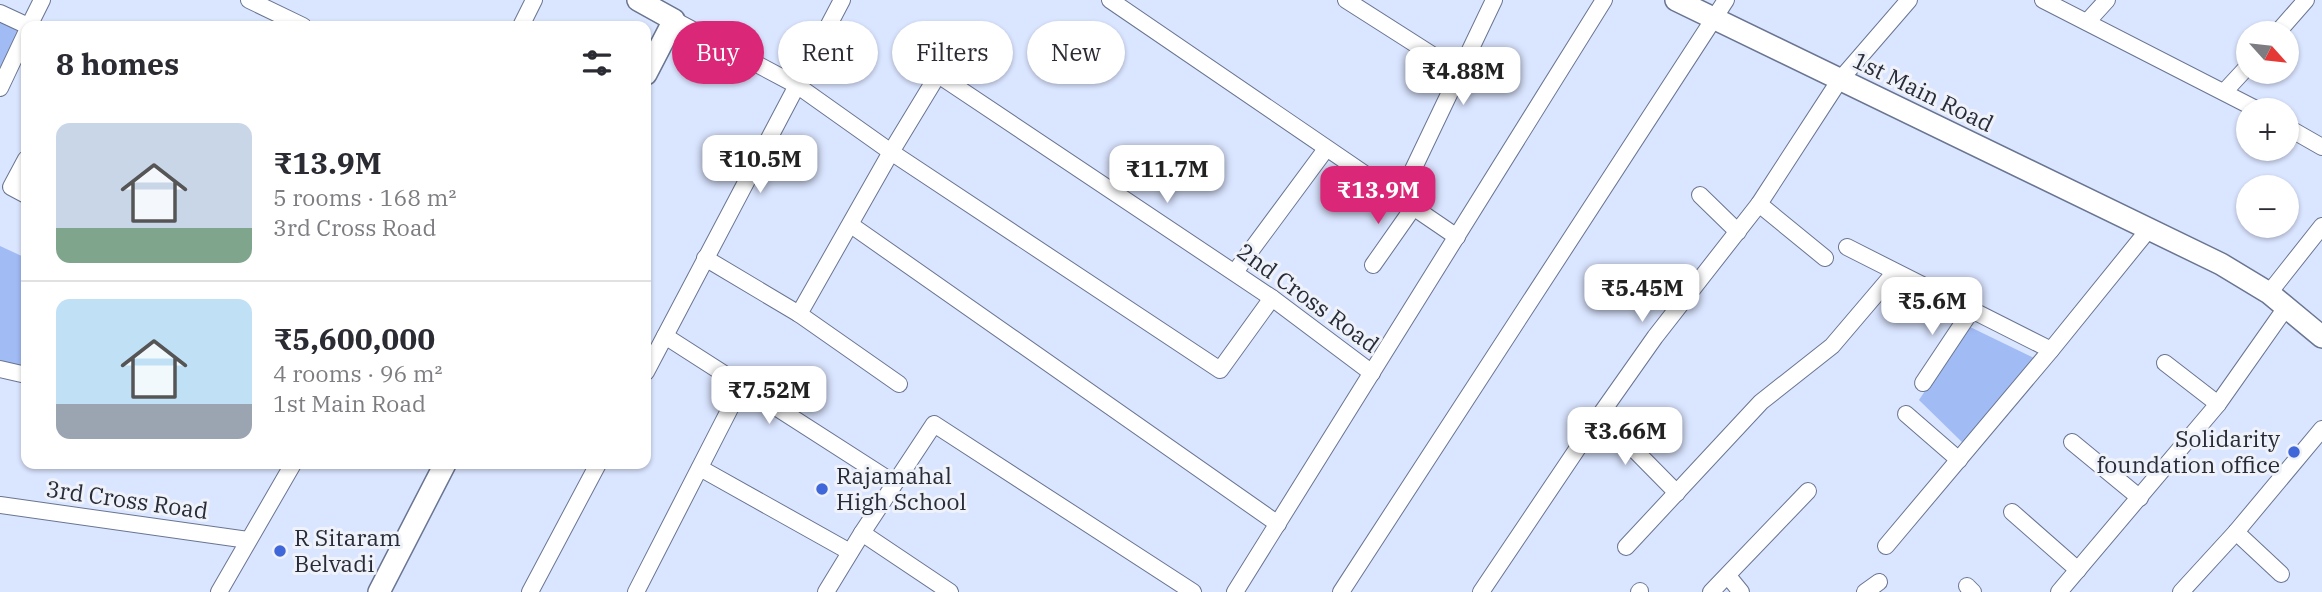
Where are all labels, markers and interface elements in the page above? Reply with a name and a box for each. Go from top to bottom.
chip: Buy [672,21,764,84]
chip: Rent [778,21,878,84]
chip: Filters [892,21,1013,84]
chip: New [1027,21,1125,84]
north arrow [2236,21,2300,84]
map controls [2236,21,2299,238]
text: 8 homes [56,44,179,83]
icon: filters [578,44,616,82]
street label: 1st Main Road [1848,44,1999,138]
pin: ₹4.88M [1406,48,1520,107]
text: ₹4.88M [1421,55,1505,85]
button: + [2236,98,2299,161]
pin: ₹10.5M [703,136,817,195]
text: ₹13.9M [273,143,382,182]
text: ₹10.5M [718,143,802,173]
pin: ₹11.7M [1110,146,1224,205]
icon: home [112,151,196,235]
text: ₹11.7M [1125,153,1209,183]
pin: ₹13.9M [1321,166,1435,226]
text: ₹13.9M [1336,174,1420,204]
button: − [2236,175,2299,238]
text: 5 rooms · 168 m² [273,182,456,212]
text: 3rd Cross Road [273,212,437,242]
street label: 2nd Cross Road [1232,236,1385,359]
pin: ₹5.45M [1585,264,1699,324]
text: ₹5.45M [1600,272,1684,302]
pin: ₹5.6M [1883,278,1981,337]
text: ₹5.6M [1897,285,1967,315]
text: ₹5,600,000 [273,319,435,358]
icon: home [112,327,196,411]
text: 4 rooms · 96 m² [273,358,443,388]
pin: ₹7.52M [712,366,826,426]
text: ₹7.52M [727,374,811,404]
text: 1st Main Road [273,388,426,418]
pin: ₹3.66M [1568,407,1682,467]
text: ₹3.66M [1583,415,1667,445]
place label: Solidarity foundation office [2096,423,2281,479]
marker: Solidarity foundation office [2286,444,2302,460]
place label: Rajamahal High School [836,460,966,516]
street label: 3rd Cross Road [44,473,210,525]
marker: Rajamahal High School [814,481,830,497]
place label: R Sitaram Belvadi [294,522,401,578]
marker: R Sitaram Belvadi [272,543,288,559]

